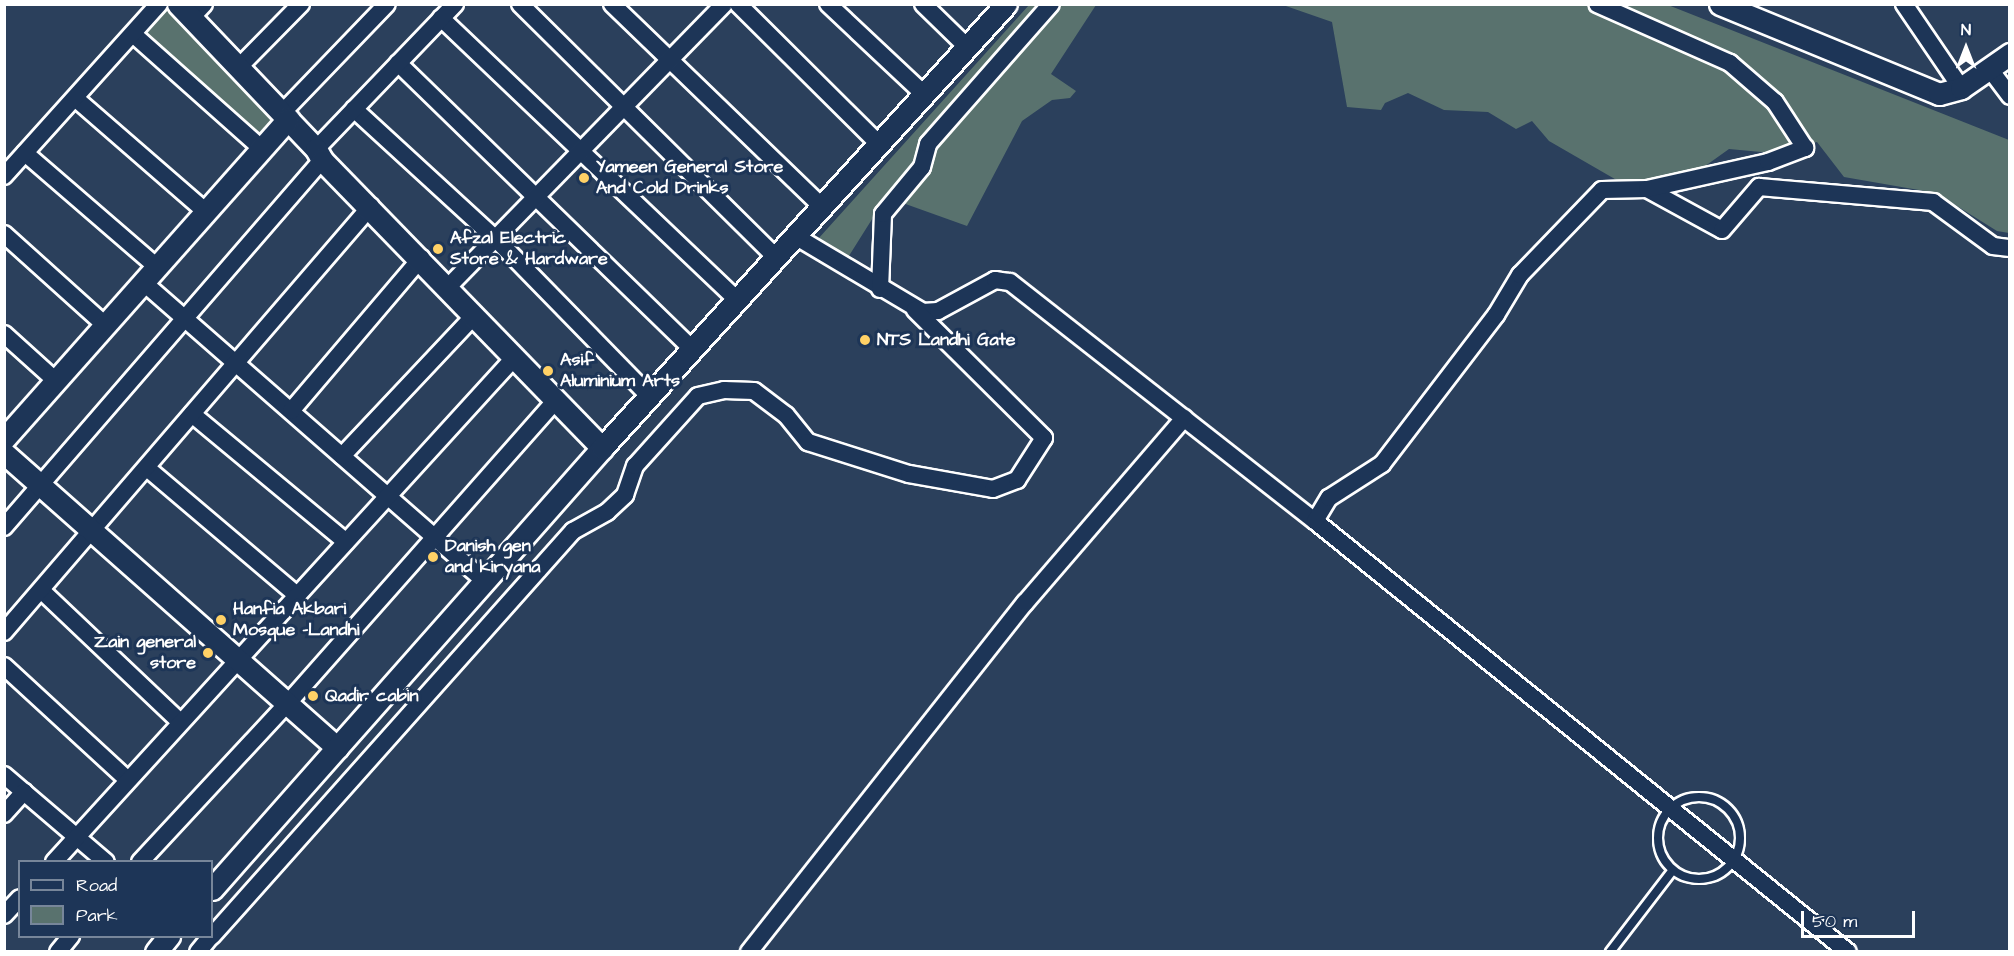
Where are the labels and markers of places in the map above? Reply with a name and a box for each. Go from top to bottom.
place label: Yameen General Store And Cold Drinks [596,157,783,200]
marker: Yameen General Store And Cold Drinks [577,171,591,185]
place label: Afzal Electric Store & Hardware [450,228,608,270]
marker: Afzal Electric Store & Hardware [431,242,445,256]
place label: NTS Landhi Gate [877,329,1016,351]
marker: NTS Landhi Gate [858,333,872,347]
place label: Asif Aluminium Arts [560,350,680,392]
marker: Asif Aluminium Arts [541,364,555,378]
place label: Danish gen and kiryana [445,536,541,578]
marker: Danish gen and kiryana [426,550,440,564]
place label: Hanfia Akbari Mosque -Landhi [233,599,359,642]
marker: Hanfia Akbari Mosque -Landhi [214,613,228,627]
place label: Zain general store [94,632,196,674]
marker: Zain general store [201,646,215,660]
place label: Qadir cabin [325,685,418,707]
marker: Qadir cabin [306,689,320,703]

